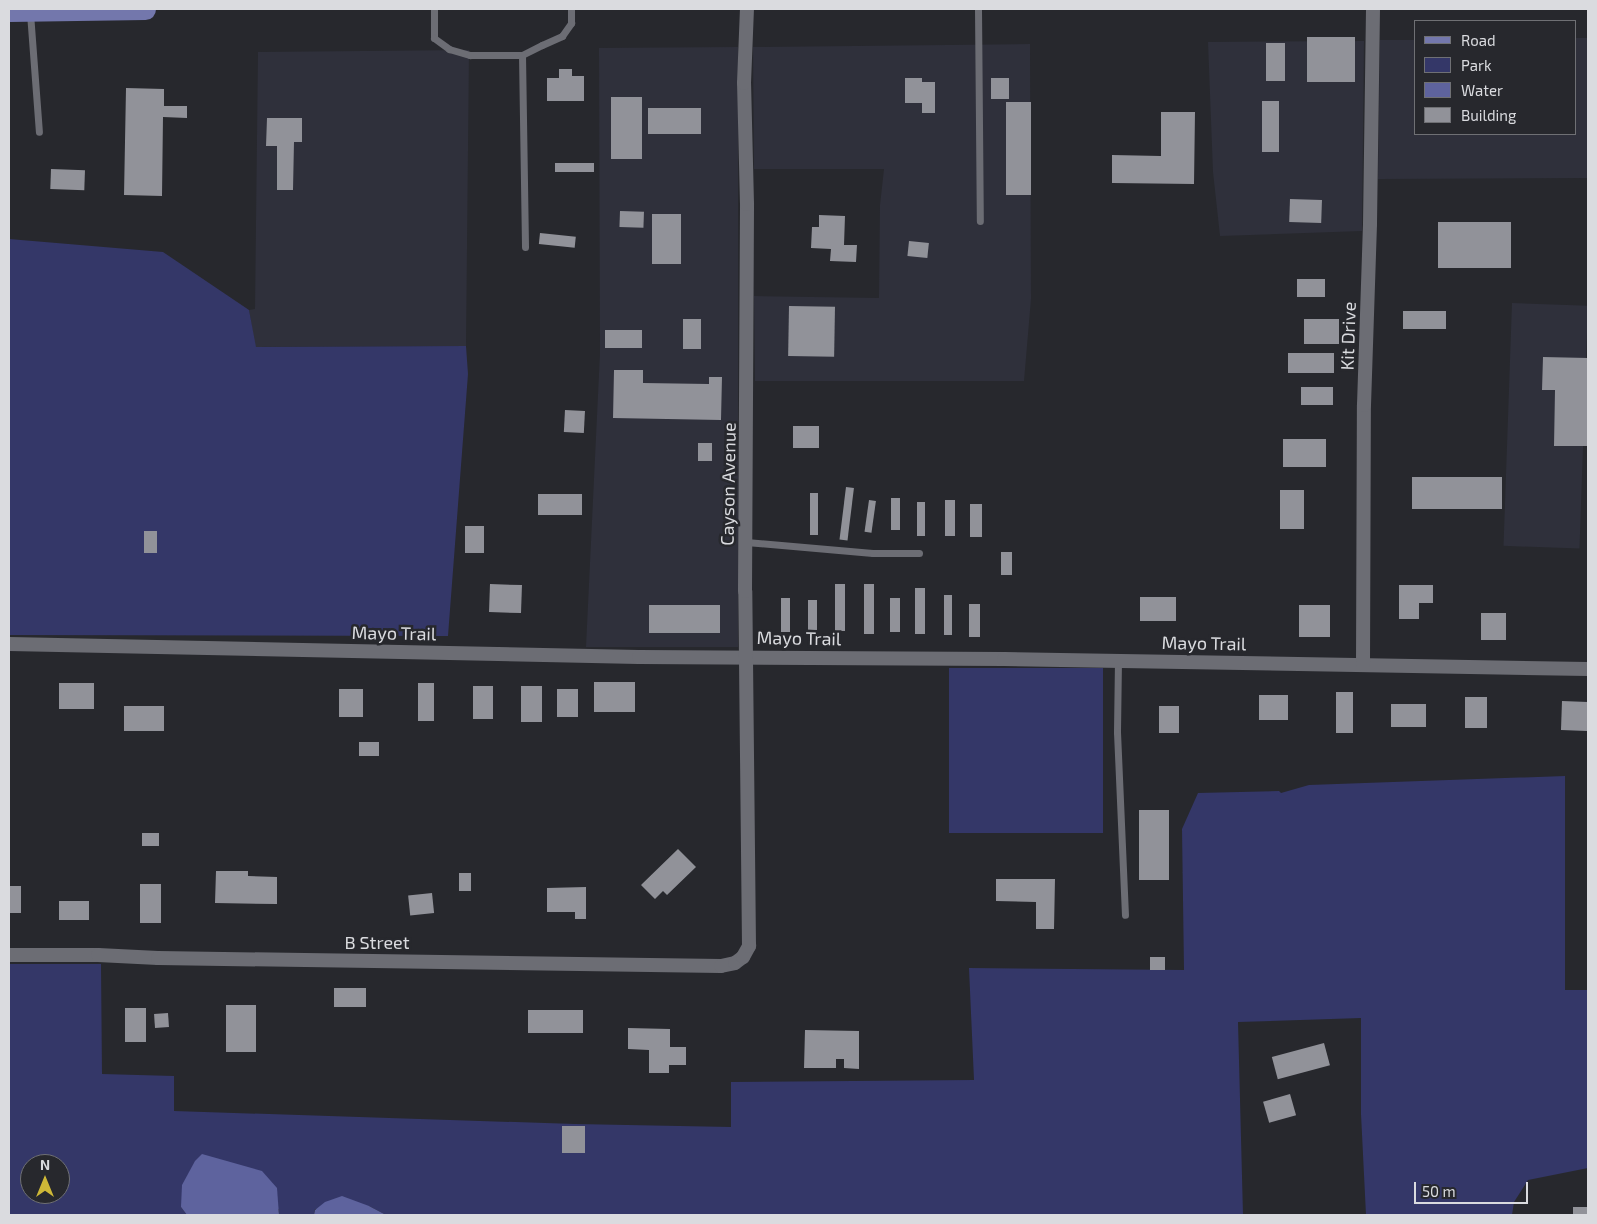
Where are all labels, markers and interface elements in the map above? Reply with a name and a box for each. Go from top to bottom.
legend [1414,20,1577,135]
text: Road [1461,31,1496,49]
text: Park [1461,56,1492,74]
text: Water [1461,81,1503,99]
text: Building [1461,106,1516,124]
street label: Kit Drive [1336,301,1360,371]
street label: Cayson Avenue [716,422,740,546]
street label: Mayo Trail [351,621,437,645]
street label: Mayo Trail [756,626,842,650]
street label: Mayo Trail [1161,631,1247,655]
street label: B Street [344,931,410,953]
north arrow [20,1154,70,1204]
text: N [40,1156,50,1173]
scale bar [1417,1172,1531,1204]
text: 50 m [1422,1182,1456,1200]

